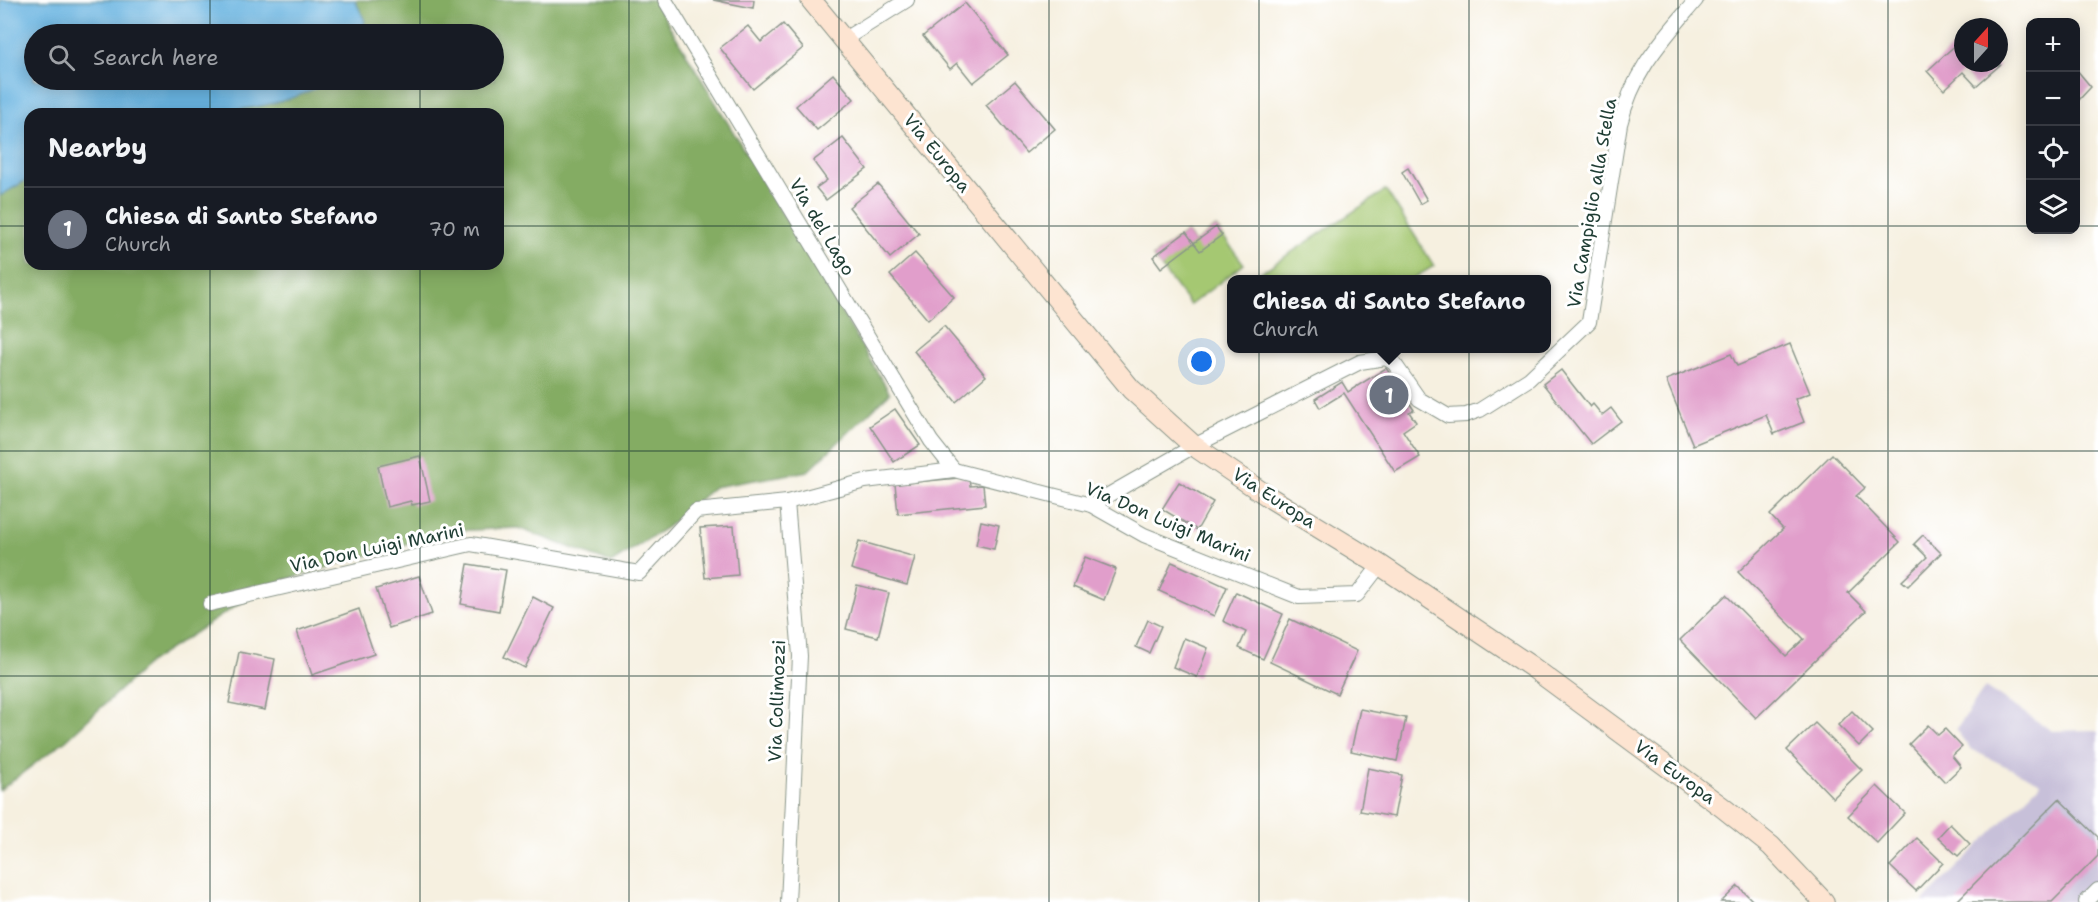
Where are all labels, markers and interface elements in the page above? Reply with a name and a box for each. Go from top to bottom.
north arrow [1954,18,2008,72]
map controls [2026,18,2080,234]
button: + [2026,18,2080,72]
search box [24,24,504,90]
icon: search [45,41,78,74]
text: Search here [93,43,219,72]
button: − [2026,72,2080,126]
street label: Via Campiglio alla Stella [1562,96,1622,310]
street label: Via Europa [898,109,976,197]
button: locate [2026,126,2080,180]
text: Nearby [48,130,147,165]
street label: Via del Lago [783,174,861,280]
button: layers [2026,180,2080,234]
text: Chiesa di Santo Stefano [105,202,378,231]
text: 1 [63,216,72,242]
text: 70 m [428,216,480,242]
text: Church [105,231,171,257]
popup [1227,275,1551,353]
text: Chiesa di Santo Stefano [1253,287,1525,316]
text: Church [1253,316,1319,342]
your location [1187,347,1216,376]
pin: 1 [1370,372,1408,418]
street label: Via Europa [1228,462,1320,534]
street label: Via Don Luigi Marini [1082,476,1254,568]
street label: Via Don Luigi Marini [288,518,466,578]
street label: Via Collimozzi [763,639,791,763]
street label: Via Europa [1630,734,1720,810]

